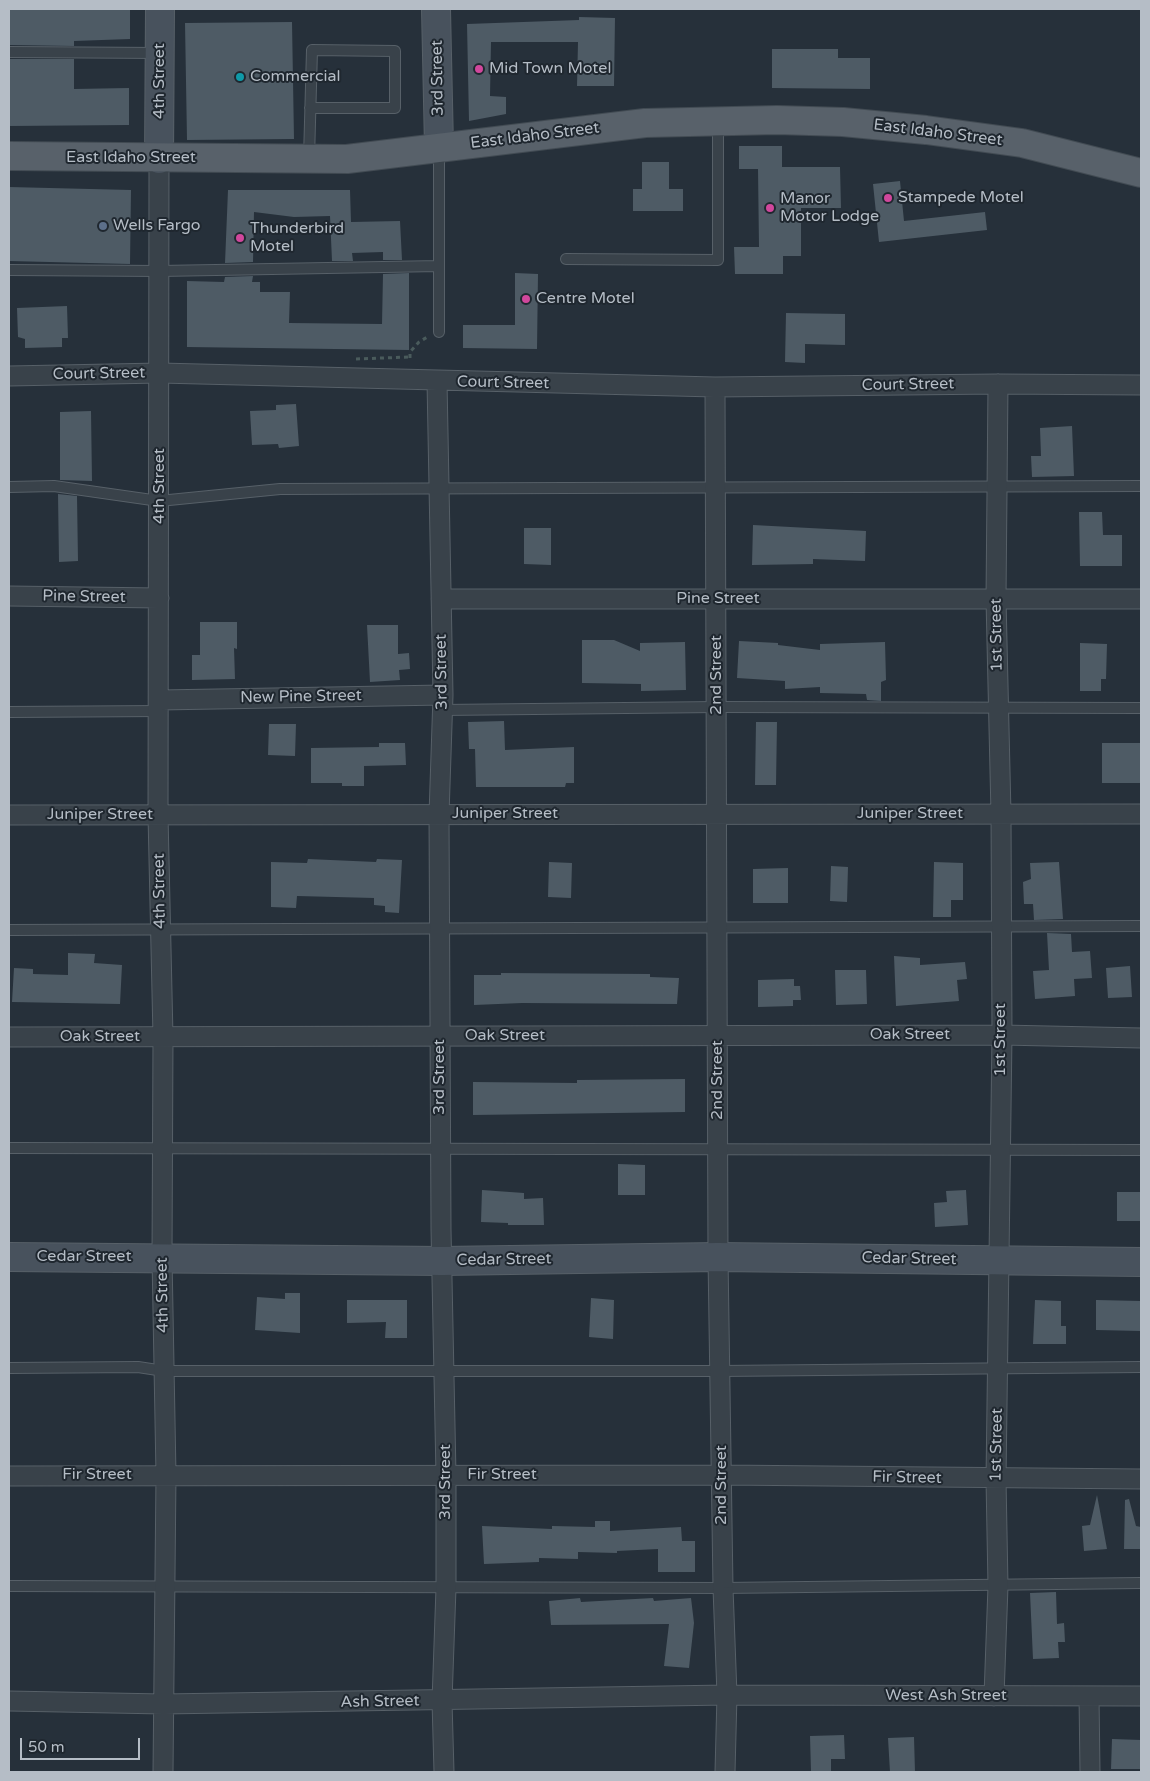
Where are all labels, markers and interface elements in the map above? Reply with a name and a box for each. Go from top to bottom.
street label: 3rd Street [428,40,448,116]
street label: 4th Street [150,43,170,119]
place label: Mid Town Motel [489,59,611,79]
marker: Mid Town Motel [473,63,485,75]
place label: Commercial [250,67,340,87]
marker: Commercial [234,71,246,83]
street label: East Idaho Street [872,116,1004,150]
street label: East Idaho Street [469,119,601,153]
street label: East Idaho Street [66,148,196,168]
place label: Stampede Motel [898,188,1024,208]
place label: Manor Motor Lodge [780,189,879,227]
marker: Stampede Motel [882,192,894,204]
marker: Manor Motor Lodge [764,202,776,214]
place label: Wells Fargo [113,216,201,236]
place label: Thunderbird Motel [250,219,344,257]
marker: Wells Fargo [97,220,109,232]
marker: Thunderbird Motel [234,232,246,244]
place label: Centre Motel [536,289,635,309]
marker: Centre Motel [520,293,532,305]
street label: Court Street [53,364,145,384]
street label: Court Street [457,373,549,393]
street label: Court Street [862,375,954,395]
street label: 4th Street [150,448,170,524]
street label: Pine Street [42,587,126,607]
street label: Pine Street [676,589,760,609]
street label: 1st Street [987,598,1007,672]
street label: 3rd Street [432,634,452,710]
street label: 2nd Street [707,635,727,715]
street label: New Pine Street [240,686,362,708]
street label: Juniper Street [452,804,558,824]
street label: Juniper Street [857,804,963,824]
street label: Juniper Street [47,805,153,825]
street label: 4th Street [150,853,170,929]
street label: 1st Street [991,1003,1011,1077]
street label: Oak Street [870,1025,950,1045]
street label: Oak Street [465,1026,545,1046]
street label: Oak Street [60,1027,140,1047]
street label: 3rd Street [430,1039,450,1115]
street label: 2nd Street [708,1040,728,1120]
street label: Cedar Street [36,1247,132,1267]
street label: Cedar Street [861,1249,957,1269]
street label: Cedar Street [456,1250,552,1270]
street label: 4th Street [153,1257,173,1333]
street label: 1st Street [987,1408,1007,1482]
street label: 3rd Street [436,1444,456,1520]
street label: 2nd Street [712,1445,732,1525]
street label: Fir Street [62,1465,132,1485]
street label: Fir Street [467,1465,537,1485]
street label: Fir Street [872,1468,942,1488]
street label: West Ash Street [885,1686,1007,1706]
street label: Ash Street [340,1692,420,1712]
scale bar [22,1728,142,1760]
text: 50 m [28,1738,65,1756]

